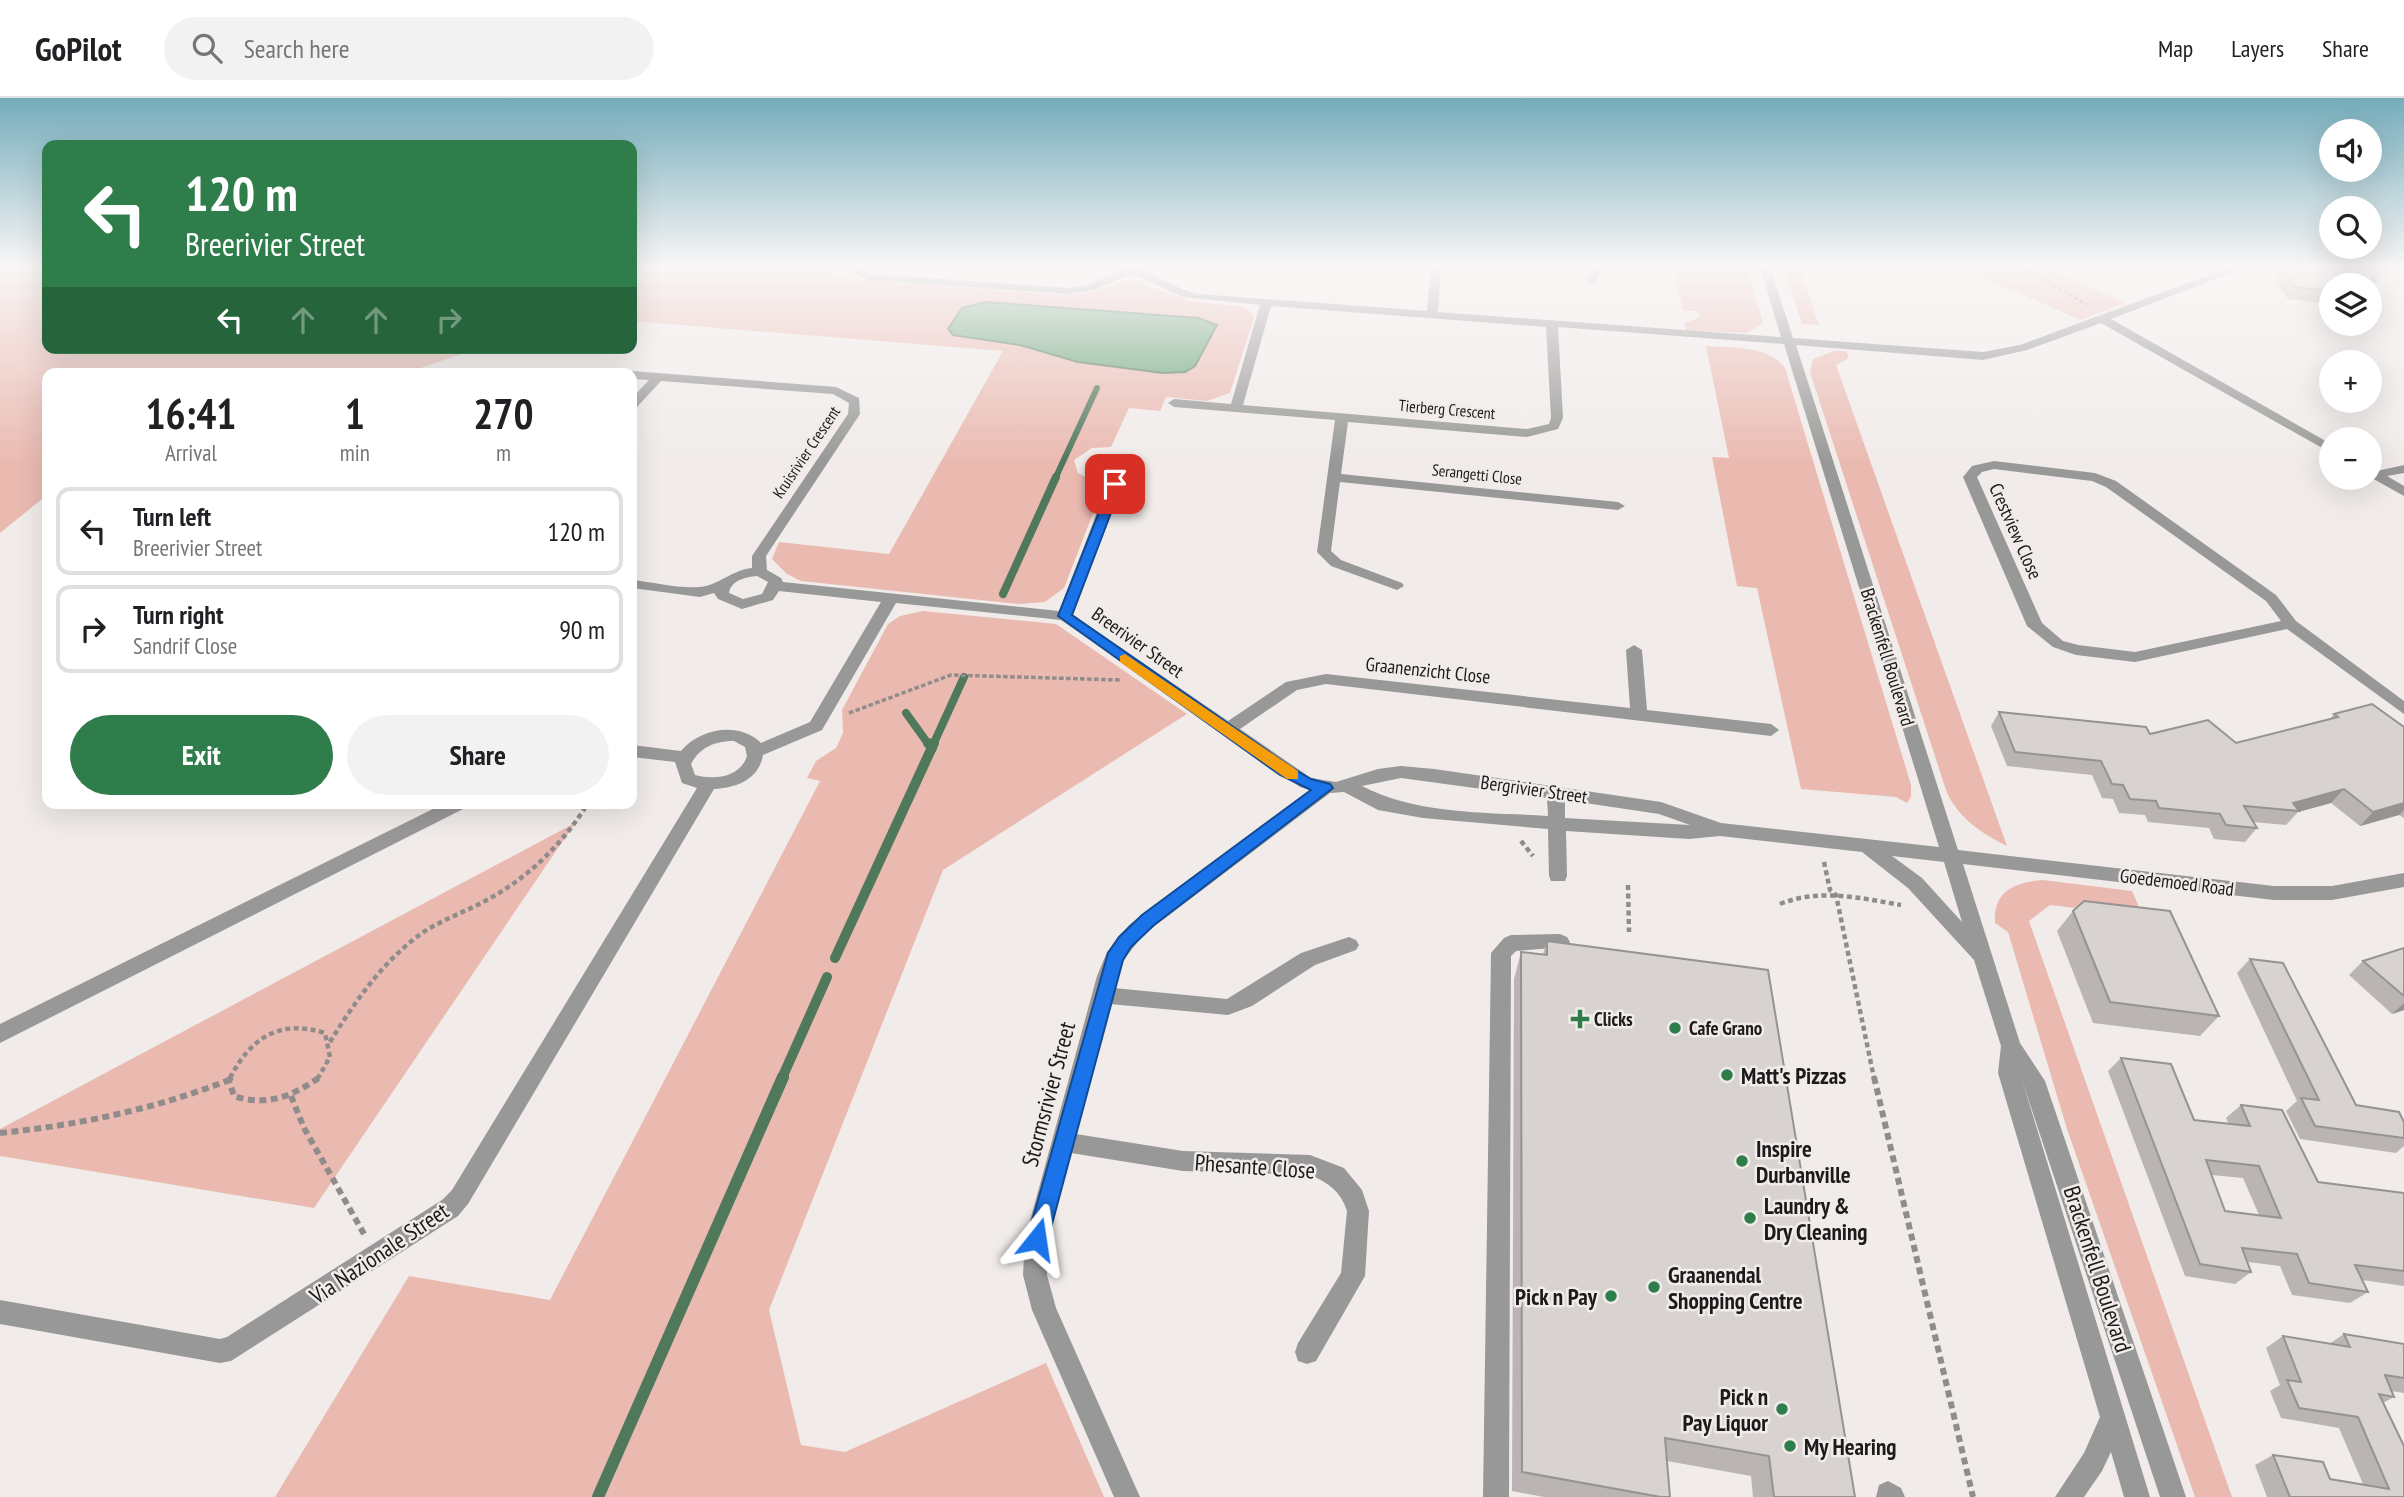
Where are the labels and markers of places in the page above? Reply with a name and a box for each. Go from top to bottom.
pin [1085,454,1145,514]
place label: Clicks [1594,1007,1633,1031]
marker: Clicks [1572,1011,1588,1027]
place label: Cafe Grano [1689,1016,1762,1040]
marker: Cafe Grano [1667,1020,1683,1036]
place label: Matt's Pizzas [1741,1061,1846,1090]
marker: Matt's Pizzas [1719,1067,1735,1083]
place label: Inspire Durbanville [1756,1134,1851,1189]
marker: Inspire Durbanville [1734,1153,1750,1169]
place label: Laundry & Dry Cleaning [1764,1191,1867,1246]
marker: Laundry & Dry Cleaning [1742,1210,1758,1226]
place label: Graanendal Shopping Centre [1668,1260,1803,1315]
marker: Graanendal Shopping Centre [1646,1279,1662,1295]
place label: Pick n Pay [1515,1282,1598,1311]
marker: Pick n Pay [1603,1288,1619,1304]
place label: Pick n Pay Liquor [1682,1382,1768,1437]
marker: Pick n Pay Liquor [1774,1401,1790,1417]
place label: My Hearing [1804,1432,1897,1461]
marker: My Hearing [1782,1438,1798,1454]

